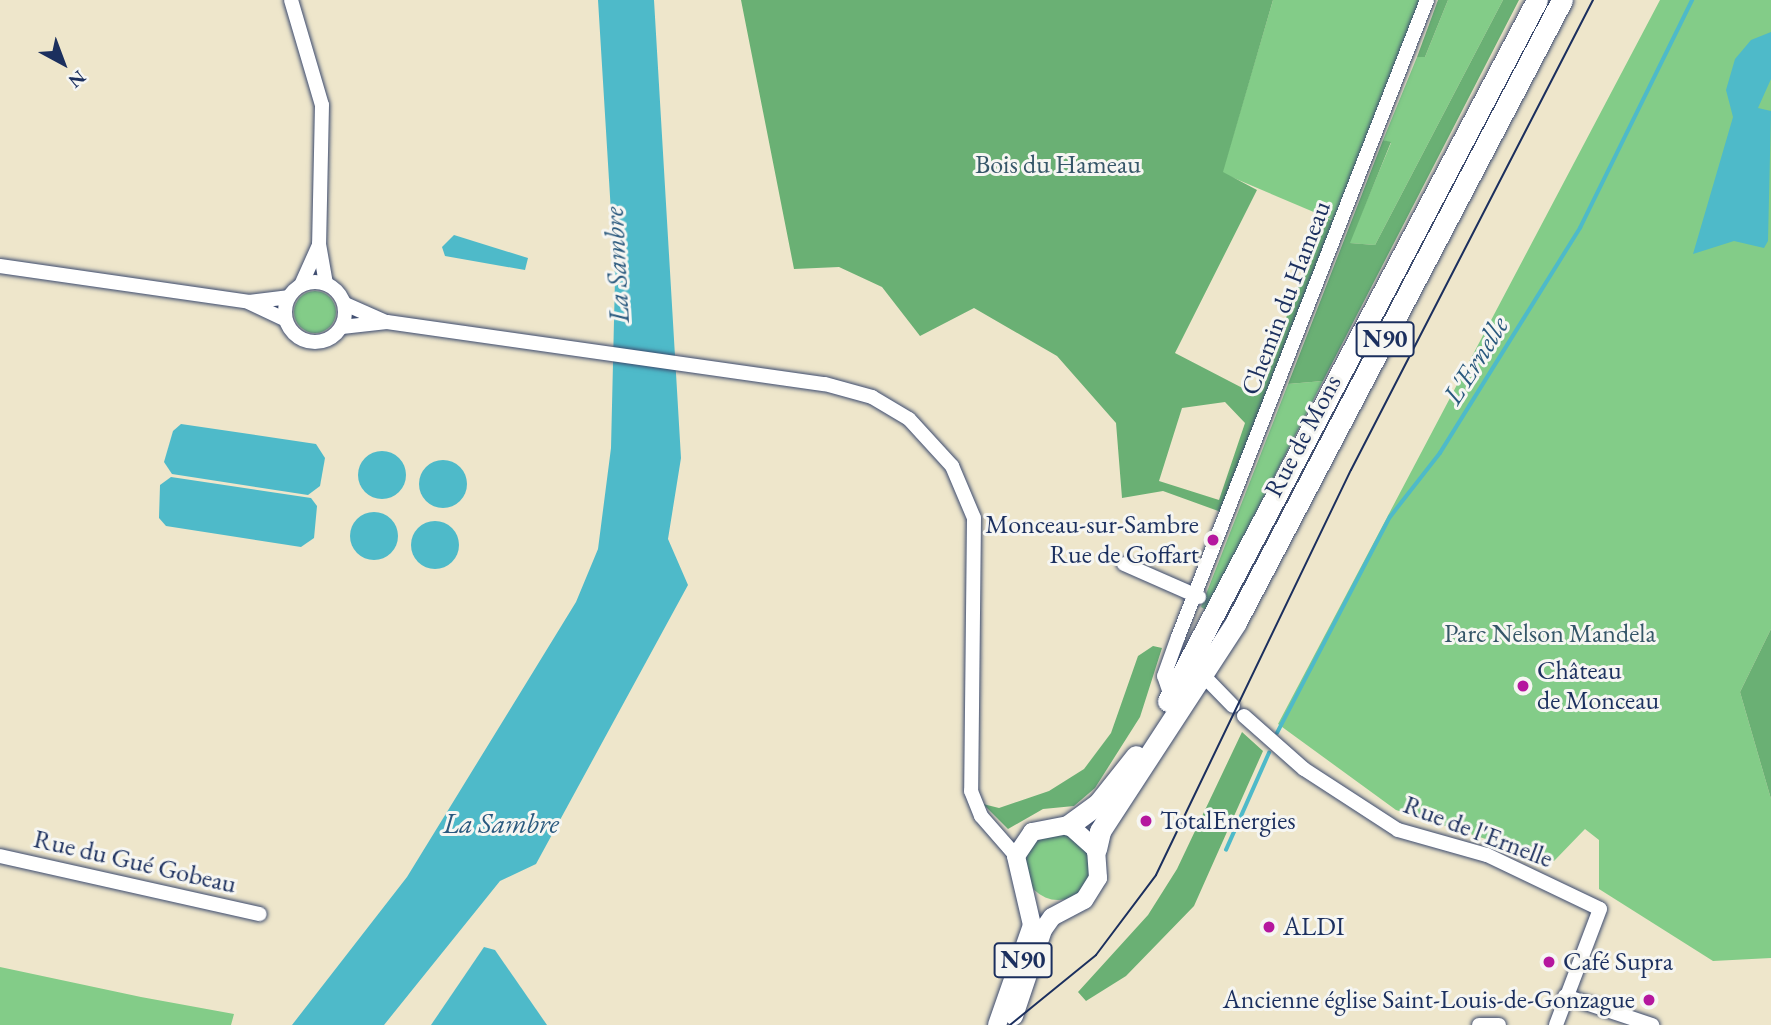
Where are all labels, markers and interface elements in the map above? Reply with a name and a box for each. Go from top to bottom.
north arrow [28,28,98,98]
text: N [63,65,91,94]
park label: Bois du Hameau [975,149,1141,181]
street label: Chemin du Hameau [1235,197,1337,399]
water label: La Sambre [596,206,636,324]
water label: L'Ernelle [1435,310,1515,410]
road number: N90 [1355,318,1415,360]
street label: Rue de Mons [1258,370,1348,502]
place label: Monceau-sur-Sambre Rue de Goffart [985,509,1199,570]
marker: Monceau-sur-Sambre Rue de Goffart [1205,532,1221,548]
park label: Parc Nelson Mandela [1444,618,1656,650]
place label: Château de Monceau [1537,655,1659,716]
marker: Château de Monceau [1515,678,1531,694]
street label: Rue de l'Ernelle [1399,789,1557,875]
place label: TotalEnergies [1160,805,1296,837]
water label: La Sambre [443,806,559,840]
marker: TotalEnergies [1138,813,1154,829]
street label: Rue du Gué Gobeau [31,824,239,900]
place label: ALDI [1283,911,1345,943]
marker: ALDI [1261,919,1277,935]
road number: N90 [993,940,1053,980]
place label: Café Supra [1563,946,1673,978]
marker: Café Supra [1541,954,1557,970]
place label: Ancienne église Saint-Louis-de-Gonzague [1223,984,1635,1016]
marker: Ancienne église Saint-Louis-de-Gonzague [1641,992,1657,1008]

